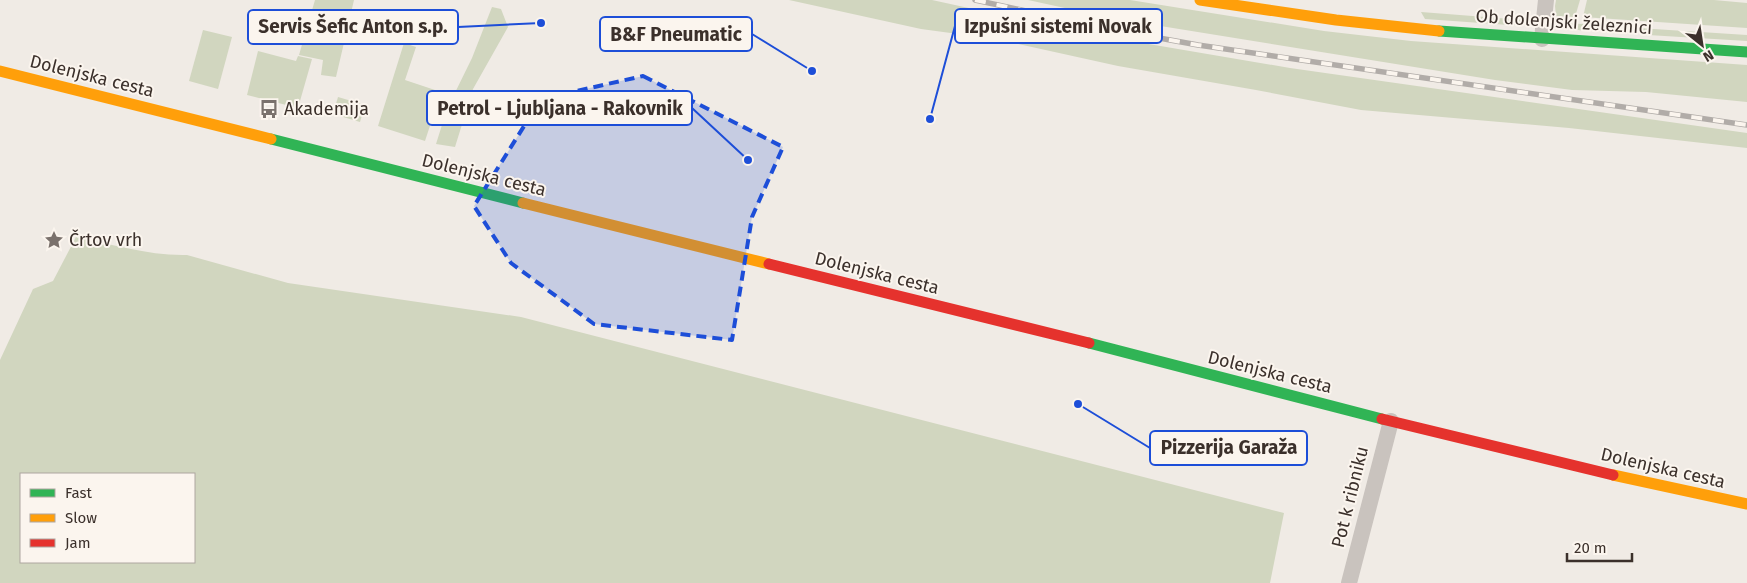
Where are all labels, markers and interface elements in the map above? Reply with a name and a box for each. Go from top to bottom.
street label: Ob dolenjski železnici [1475,5,1653,39]
callout: Izpušni sistemi Novak [955,9,1162,43]
callout: Servis Šefic Anton s.p. [248,10,458,44]
text: Servis Šefic Anton s.p. [258,13,448,38]
text: Izpušni sistemi Novak [964,15,1152,38]
callout: B&F Pneumatic [600,17,752,51]
north arrow [1677,20,1727,70]
text: B&F Pneumatic [610,23,742,46]
text: N [1700,46,1717,66]
street label: Dolenjska cesta [28,50,156,102]
callout: Petrol - Ljubljana - Rakovnik [427,91,692,125]
text: Petrol - Ljubljana - Rakovnik [437,97,683,120]
bus stop icon: Akademija [258,98,280,120]
place label: Akademija [284,98,369,120]
street label: Dolenjska cesta [420,149,548,201]
place icon: Črtov vrh [43,229,65,251]
place label: Črtov vrh [69,229,142,251]
street label: Dolenjska cesta [813,247,941,299]
street label: Dolenjska cesta [1206,346,1334,398]
callout: Pizzerija Garaža [1150,431,1307,465]
text: Pizzerija Garaža [1161,436,1297,459]
street label: Dolenjska cesta [1599,443,1727,493]
street label: Pot k ribniku [1327,444,1373,550]
legend [20,473,195,563]
text: Fast [65,484,92,502]
text: Slow [65,509,97,527]
scale bar [1567,530,1632,562]
text: Jam [65,534,91,552]
text: 20 m [1574,539,1607,557]

